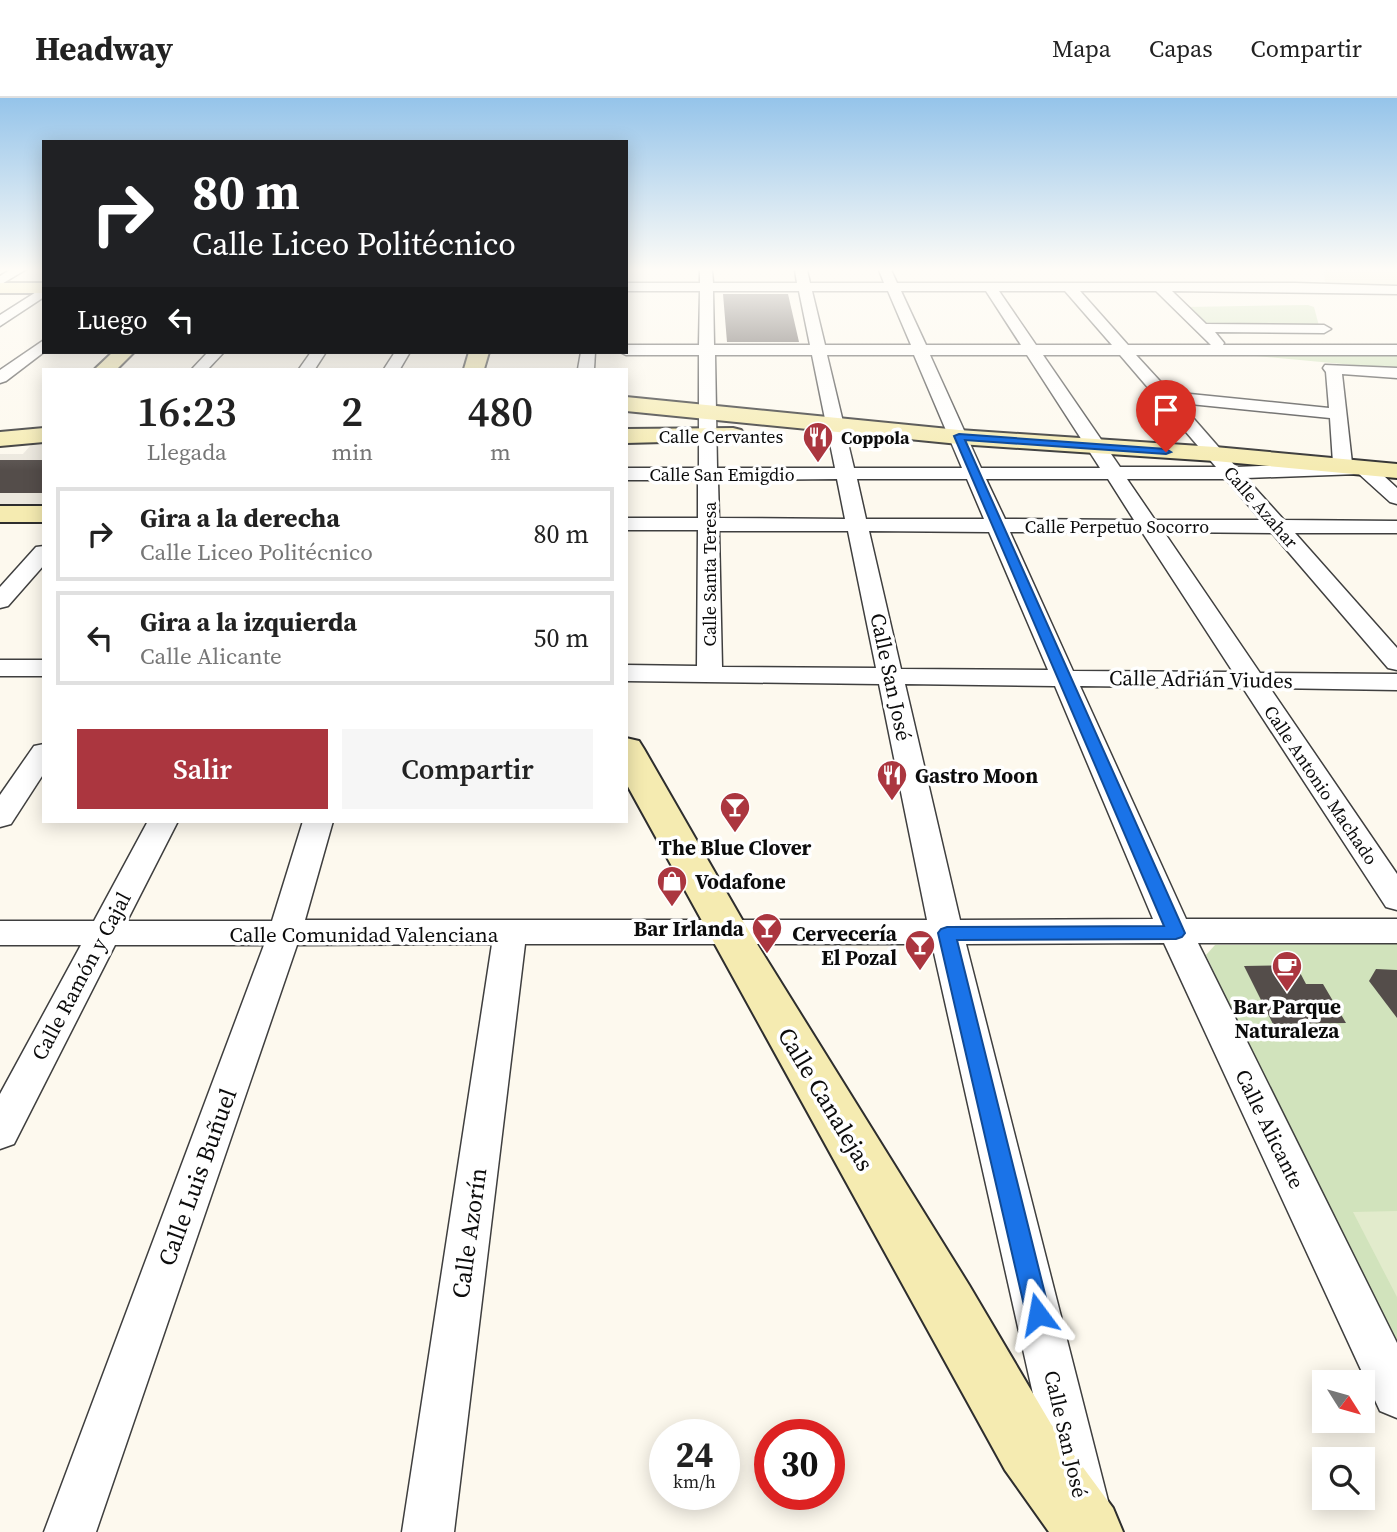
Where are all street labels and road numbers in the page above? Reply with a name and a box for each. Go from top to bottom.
street label: Calle Cervantes [659,424,783,449]
street label: Calle Azahar [1218,461,1304,554]
street label: Calle San Emigdio [649,462,795,487]
street label: Calle Santa Teresa [697,501,722,646]
street label: Calle Perpetuo Socorro [1025,514,1209,539]
street label: Calle San José [863,610,919,744]
street label: Calle Adrián Viudes [1109,663,1293,695]
street label: Calle Antonio Machado [1258,700,1384,870]
street label: Calle Ramón y Cajal [24,887,138,1065]
street label: Calle Comunidad Valenciana [230,920,499,949]
street label: Calle Canalejas [770,1021,882,1177]
street label: Calle Alicante [1229,1064,1311,1194]
street label: Calle Luis Buñuel [150,1084,244,1270]
street label: Calle Azorín [444,1166,494,1300]
street label: Calle San José [1037,1367,1095,1501]

